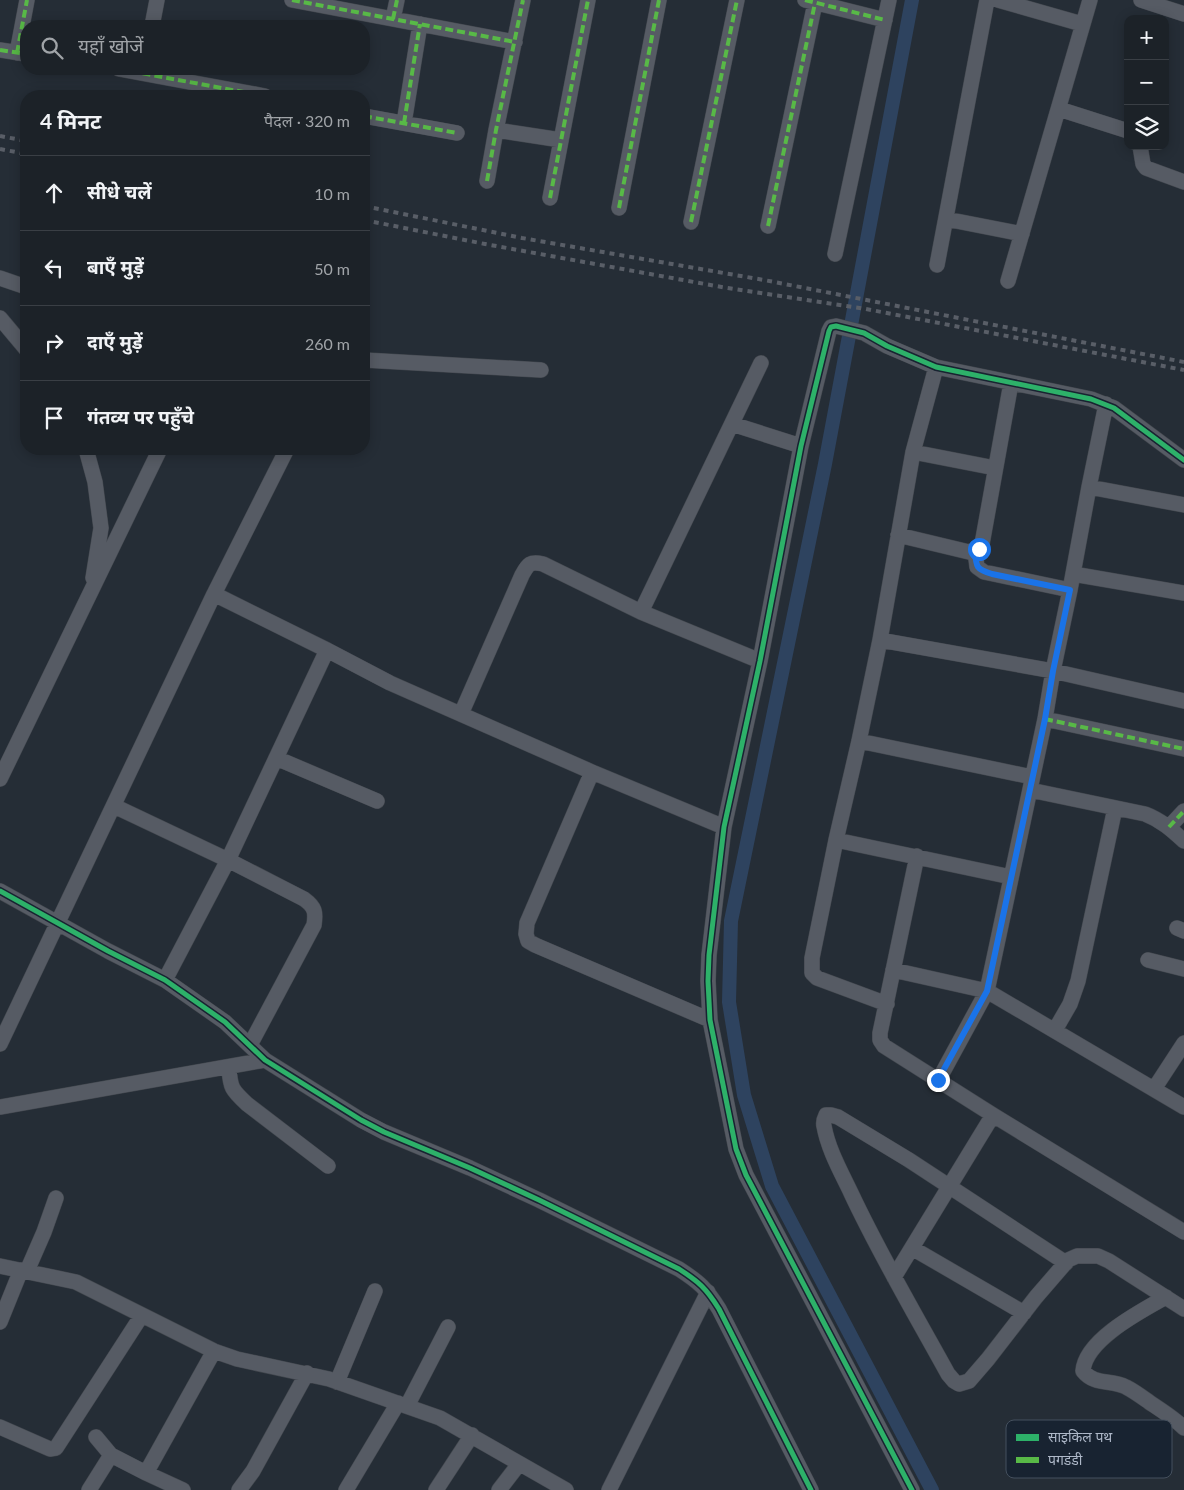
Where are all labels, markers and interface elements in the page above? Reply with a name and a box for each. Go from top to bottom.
map controls [1124,15,1169,150]
button: + [1124,15,1169,60]
search box [20,20,370,75]
icon: search [38,34,66,62]
text: यहाँ खोजें [78,34,143,57]
button: − [1124,60,1169,105]
button: layers [1124,105,1169,150]
text: 4 मिनट [40,108,101,133]
text: पैदल · 320 m [264,111,350,130]
icon: ahead [40,179,68,207]
text: सीधे चलें [87,180,152,203]
text: 10 m [314,184,350,203]
icon: left [40,254,68,282]
text: बाएँ मुड़ें [87,255,144,278]
text: 50 m [314,259,350,278]
icon: right [40,329,68,357]
text: दाएँ मुड़ें [87,330,143,353]
text: 260 m [305,334,350,353]
icon: arrive [40,404,68,432]
text: गंतव्य पर पहुँचे [87,405,194,428]
route start [968,538,991,561]
route end [927,1069,950,1092]
legend [1006,1420,1172,1478]
text: साइकिल पथ [1048,1428,1113,1445]
text: पगडंडी [1048,1451,1083,1468]

